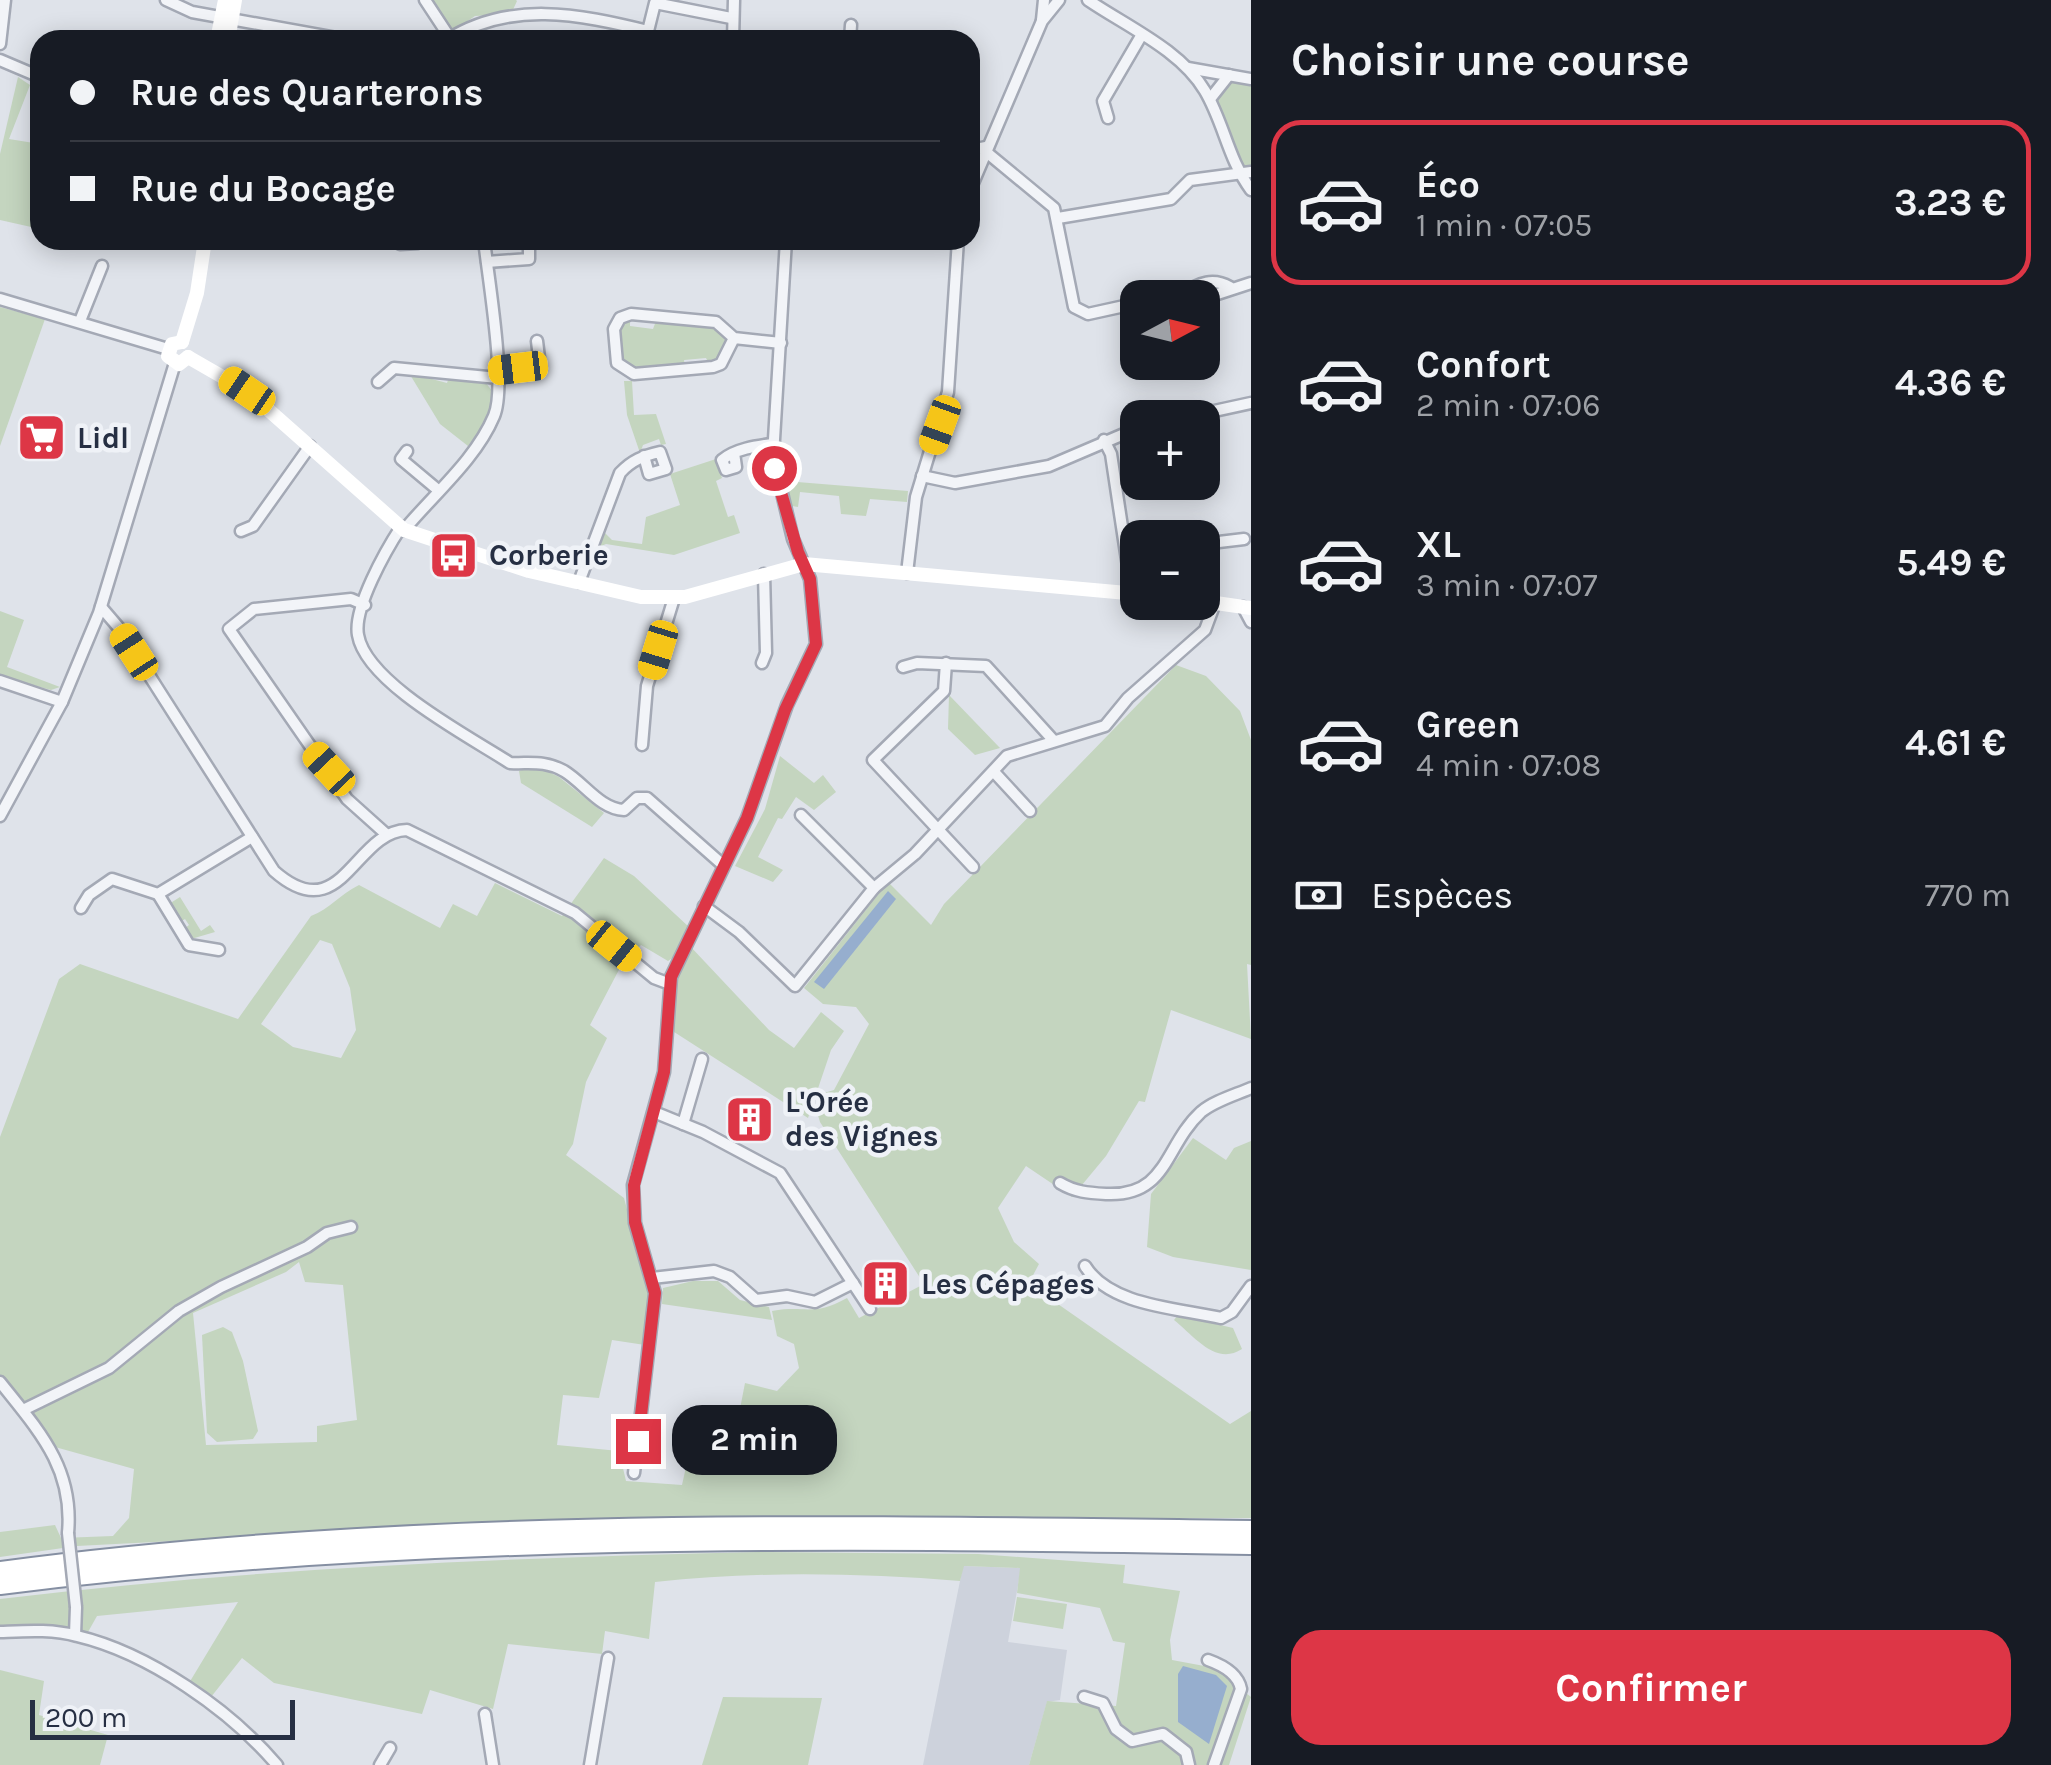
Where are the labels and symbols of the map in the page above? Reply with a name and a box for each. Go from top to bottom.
north arrow [1120,280,1220,380]
car [486,349,550,387]
car [214,362,280,420]
car [916,392,964,458]
supermarket icon: Lidl [16,412,68,464]
place label: Lidl [77,420,129,456]
route start [752,446,797,491]
bus stop icon: Corberie [428,529,480,581]
place label: Corberie [489,537,609,573]
car [635,617,681,683]
car [105,619,163,685]
car [298,737,360,801]
car [581,915,647,977]
place label: L'Orée des Vignes [785,1084,939,1154]
building icon: L'Orée des Vignes [724,1093,776,1145]
building icon: Les Cépages [860,1258,912,1310]
place label: Les Cépages [921,1266,1095,1302]
callout: 2 min [673,1406,838,1476]
route end [616,1419,661,1464]
scale bar [30,1695,295,1740]

